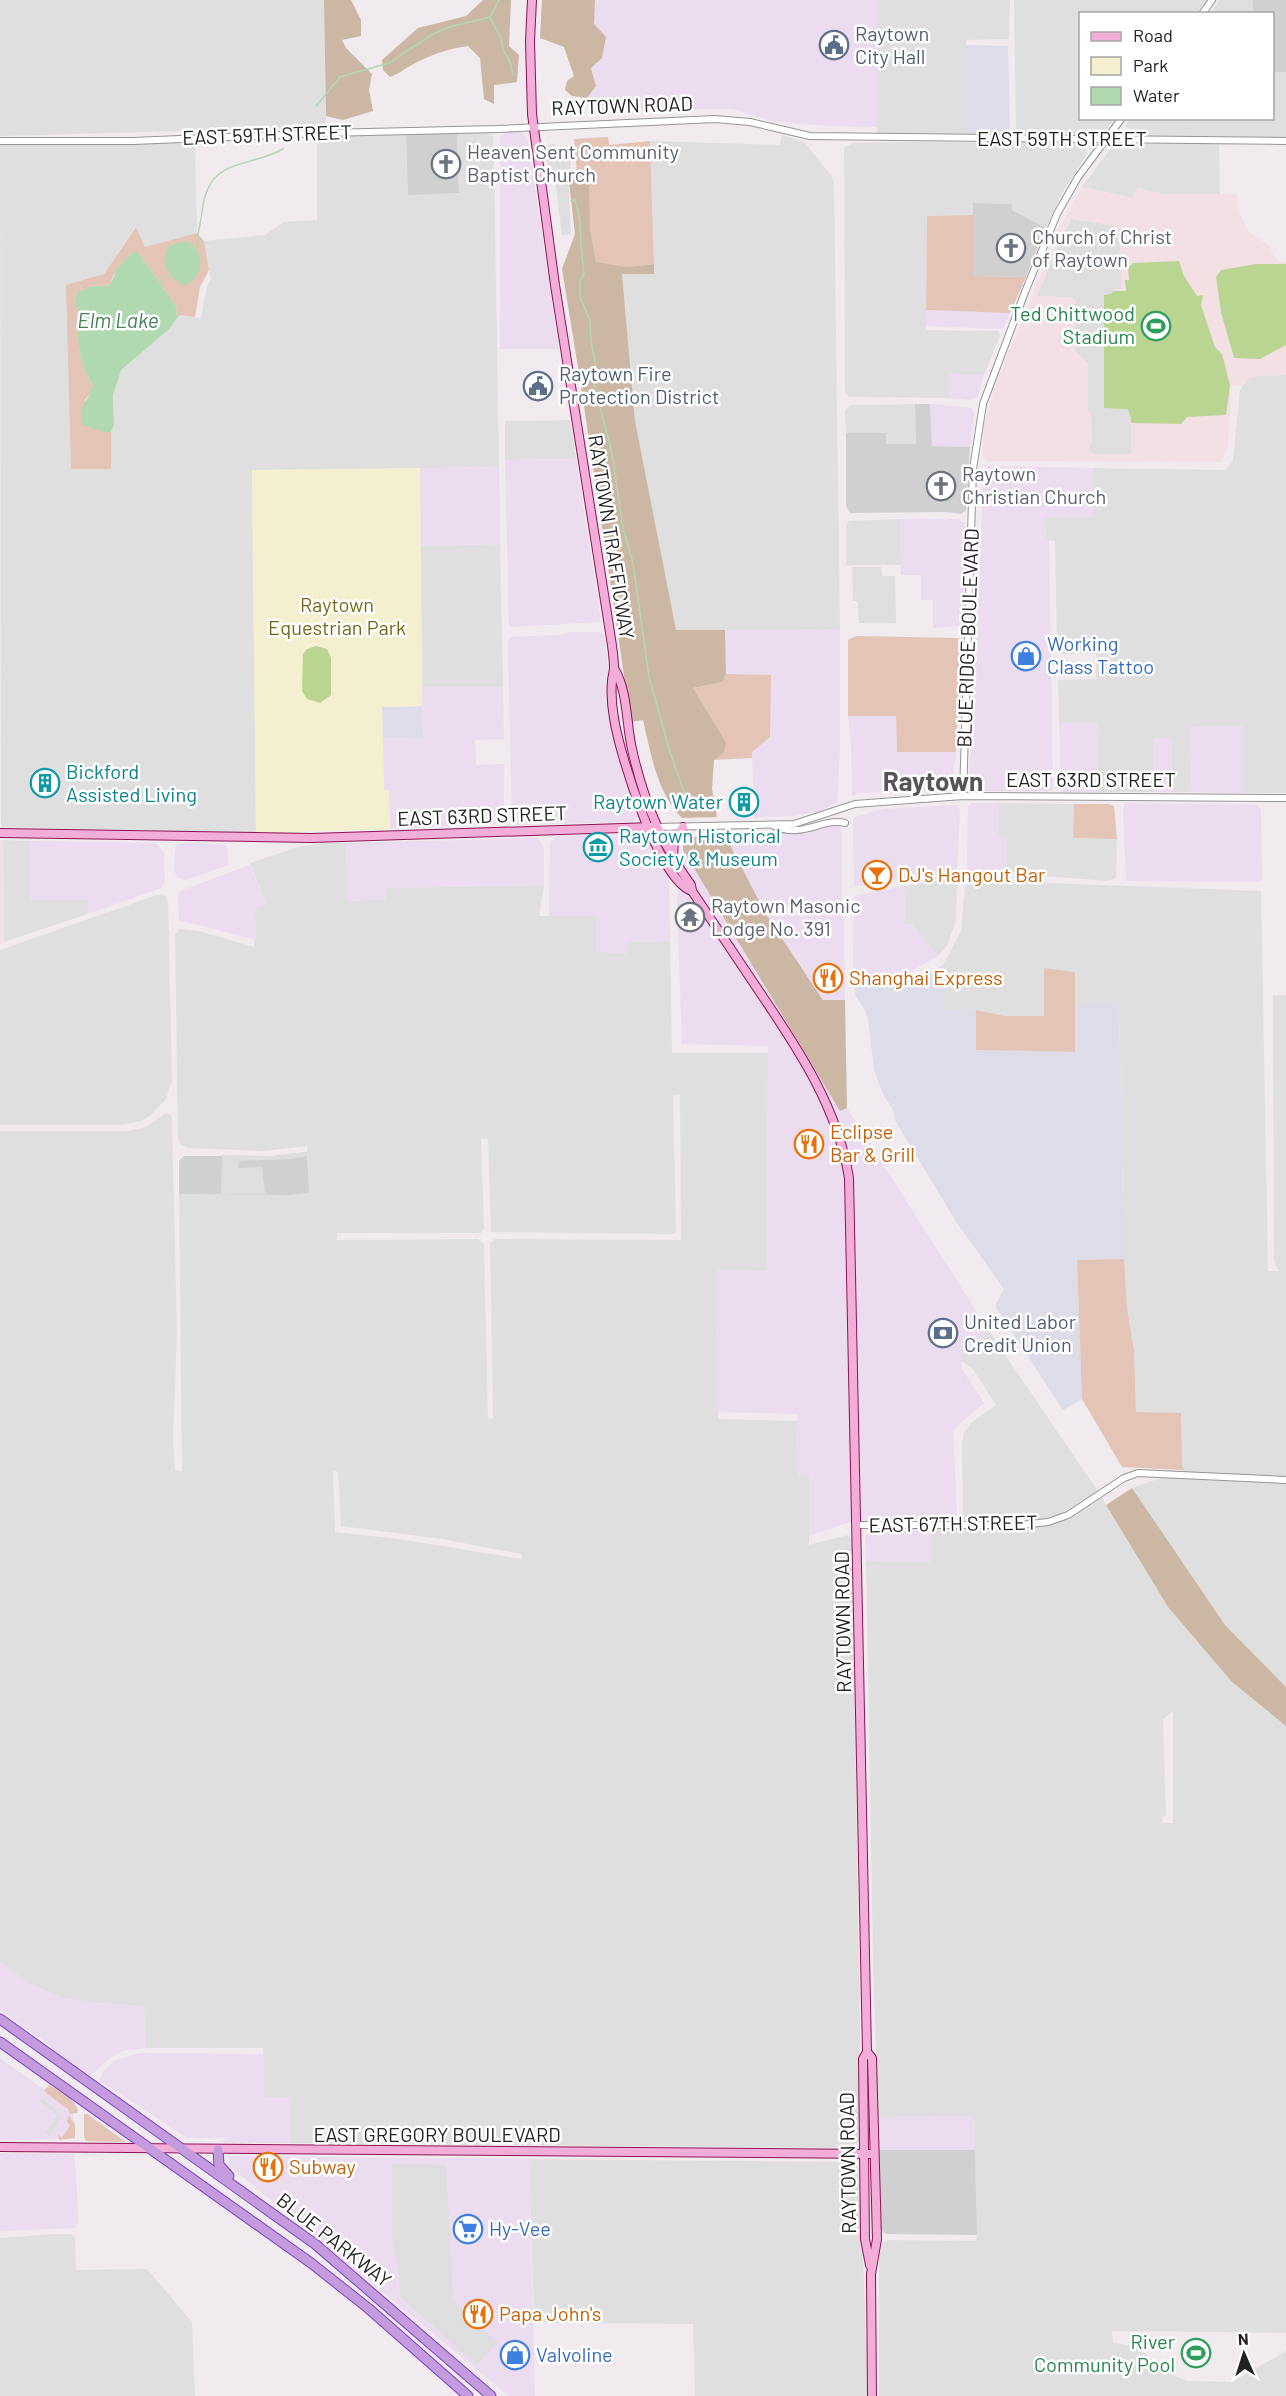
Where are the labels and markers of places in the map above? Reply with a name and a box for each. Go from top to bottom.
place label: Raytown City Hall [855,21,929,68]
public building icon: Raytown City Hall [818,29,850,61]
place label: Heaven Sent Community Baptist Church [467,139,679,186]
church icon: Heaven Sent Community Baptist Church [430,148,462,180]
place label: Church of Christ of Raytown [1032,224,1172,271]
church icon: Church of Christ of Raytown [995,232,1027,264]
place label: Ted Chittwood Stadium [1010,301,1135,348]
sports icon: Ted Chittwood Stadium [1140,310,1172,342]
place label: Raytown Fire Protection District [559,361,719,408]
public building icon: Raytown Fire Protection District [522,370,554,402]
place label: Raytown Christian Church [962,461,1106,508]
church icon: Raytown Christian Church [925,470,957,502]
place label: Working Class Tattoo [1047,631,1154,678]
shop icon: Working Class Tattoo [1010,640,1042,672]
place label: Bickford Assisted Living [66,759,197,806]
building icon: Bickford Assisted Living [29,767,61,799]
building icon: Raytown Water [728,786,760,818]
place label: Raytown Water [593,789,723,813]
place label: Raytown Historical Society & Museum [619,823,781,870]
museum icon: Raytown Historical Society & Museum [582,831,614,863]
bar icon: DJ's Hangout Bar [861,859,893,891]
place label: DJ's Hangout Bar [898,862,1045,886]
place label: Raytown Masonic Lodge No. 391 [711,893,861,940]
temple icon: Raytown Masonic Lodge No. 391 [674,901,706,933]
restaurant icon: Shanghai Express [812,962,844,994]
place label: Shanghai Express [849,965,1003,989]
place label: Eclipse Bar & Grill [830,1119,915,1166]
restaurant icon: Eclipse Bar & Grill [793,1128,825,1160]
place label: United Labor Credit Union [964,1309,1076,1356]
bank icon: United Labor Credit Union [927,1317,959,1349]
restaurant icon: Subway [252,2151,284,2183]
place label: Subway [289,2154,356,2178]
supermarket icon: Hy-Vee [452,2213,484,2245]
place label: Hy-Vee [489,2216,551,2240]
restaurant icon: Papa John's [462,2298,494,2330]
place label: Papa John's [499,2301,601,2325]
place label: River Community Pool [1034,2329,1175,2376]
sports icon: River Community Pool [1180,2337,1212,2369]
shop icon: Valvoline [499,2339,531,2371]
place label: Valvoline [536,2342,613,2366]

